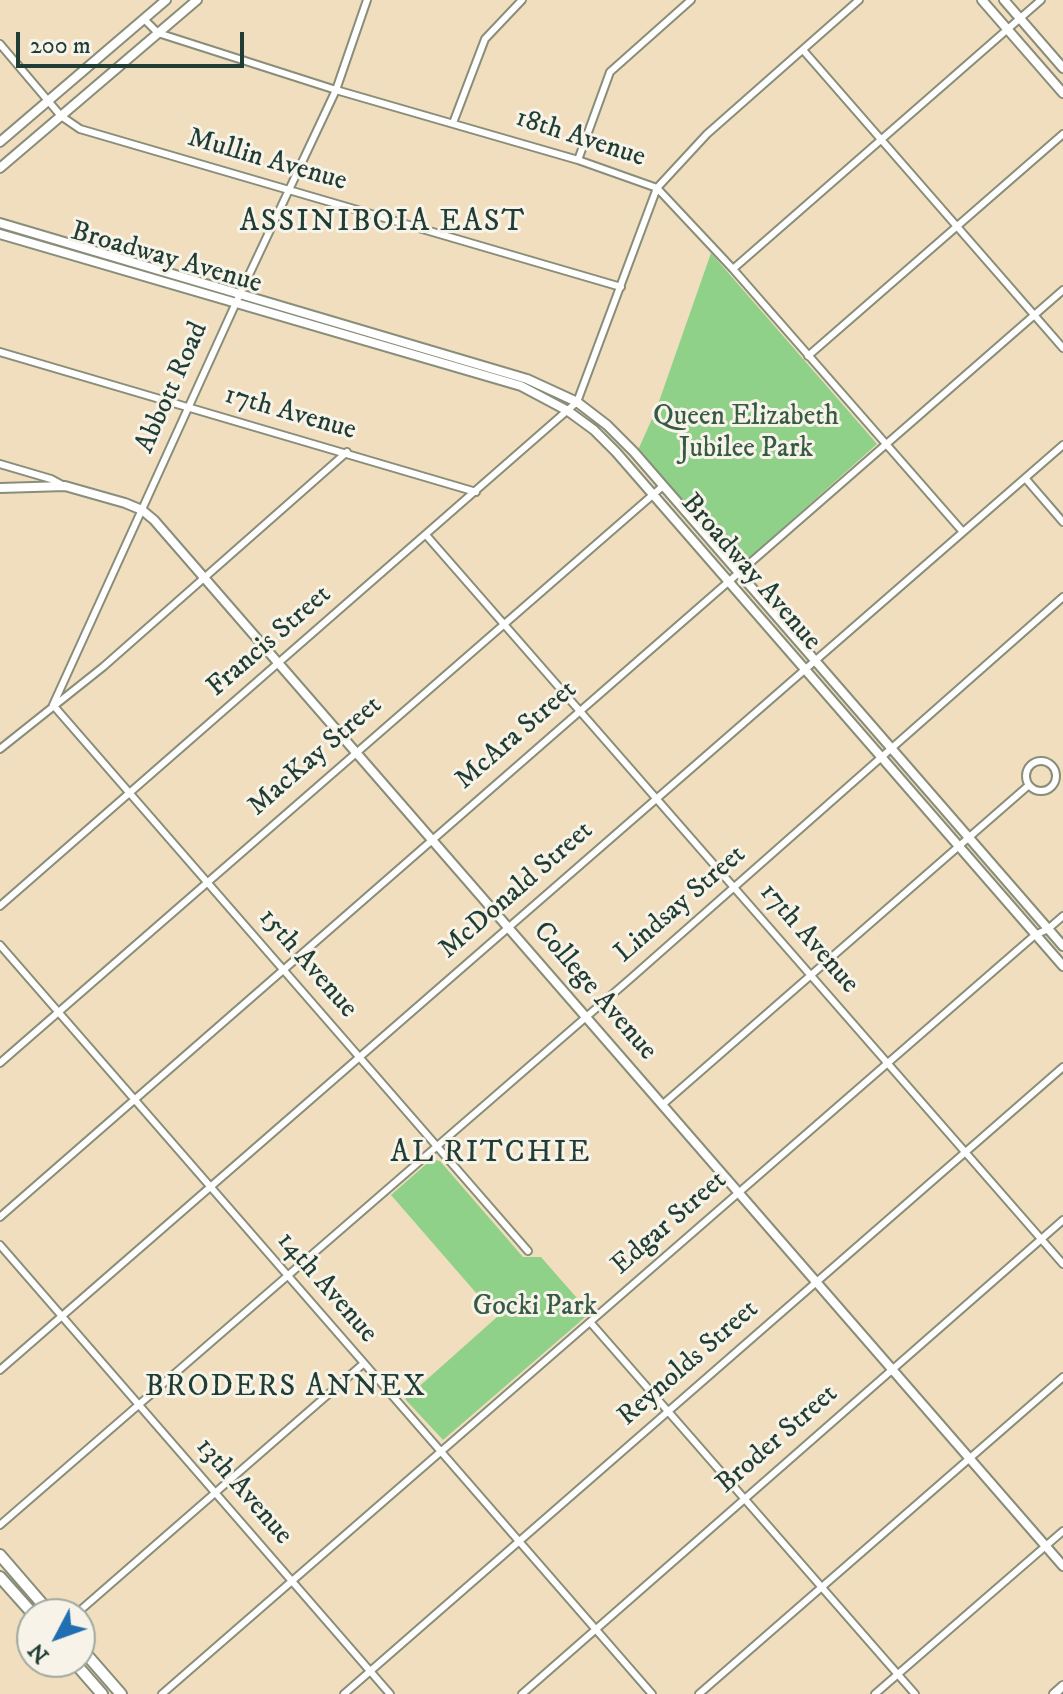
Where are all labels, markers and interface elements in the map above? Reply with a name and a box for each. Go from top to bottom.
scale bar [20,16,248,66]
text: 200 m [30,31,91,61]
street label: 18th Avenue [511,102,649,176]
street label: Mullin Avenue [184,122,350,200]
district label: ASSINIBOIA EAST [240,206,526,242]
street label: Broadway Avenue [67,216,265,302]
street label: Abbott Road [129,317,217,459]
street label: 17th Avenue [220,379,360,449]
park label: Queen Elizabeth Jubilee Park [653,401,839,467]
street label: Broadway Avenue [673,488,827,658]
street label: Francis Street [201,579,339,705]
street label: McAra Street [450,674,584,798]
street label: MacKay Street [242,690,390,824]
street label: McDonald Street [433,815,601,967]
street label: Lindsay Street [609,839,753,971]
street label: 17th Avenue [751,877,865,1001]
street label: 15th Avenue [250,902,364,1026]
street label: College Avenue [525,916,663,1068]
district label: AL RITCHIE [391,1137,591,1173]
street label: Edgar Street [605,1165,735,1283]
street label: 14th Avenue [268,1225,384,1351]
park label: Gocki Park [473,1291,597,1325]
street label: Reynolds Street [612,1294,766,1434]
district label: BRODERS ANNEX [145,1371,427,1407]
street label: Broder Street [710,1378,846,1502]
street label: 13th Avenue [187,1432,299,1552]
north arrow [16,1598,96,1678]
text: N [23,1637,55,1668]

